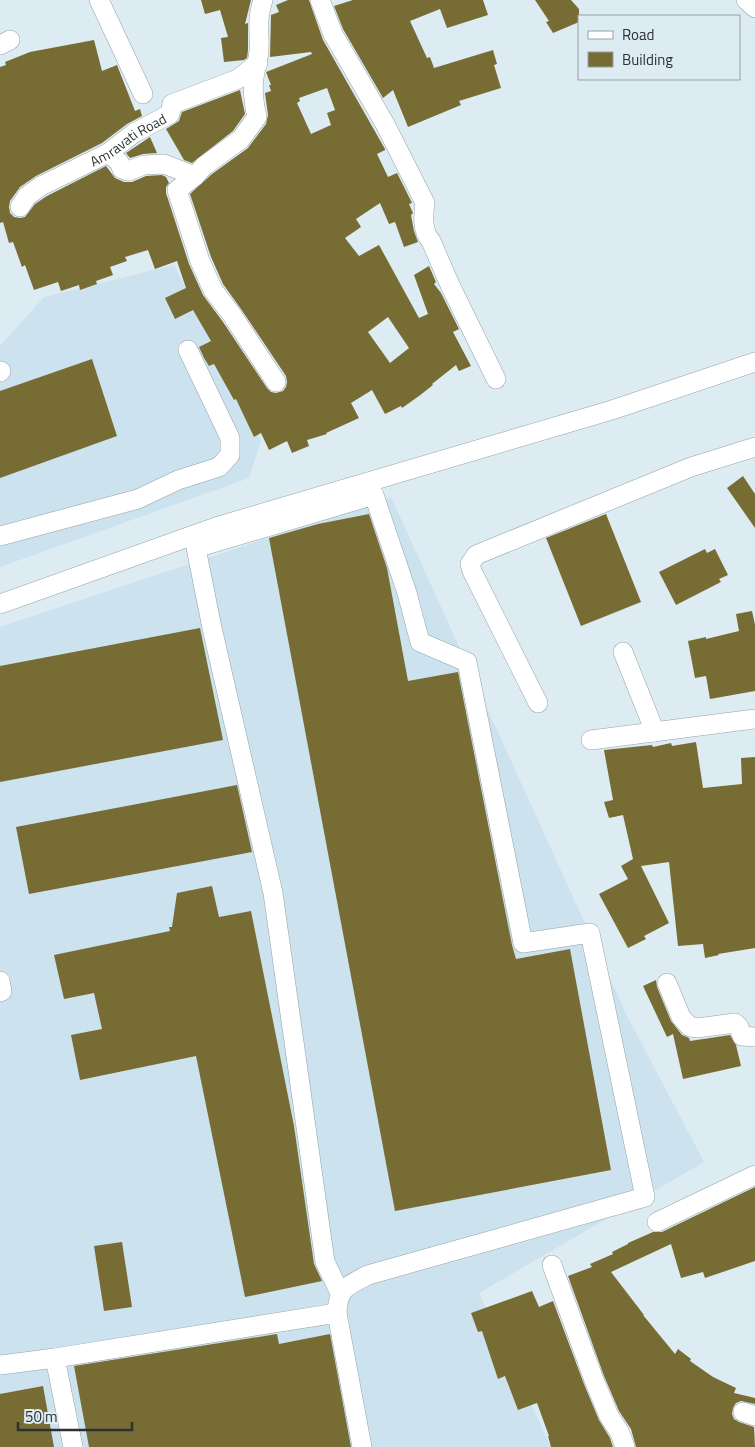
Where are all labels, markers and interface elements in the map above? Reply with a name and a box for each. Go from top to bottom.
legend [578,15,740,80]
text: Road [622,23,654,46]
text: Building [622,48,673,71]
street label: Amravati Road [86,107,170,171]
scale bar [18,1400,131,1432]
text: 50 m [25,1405,58,1428]

